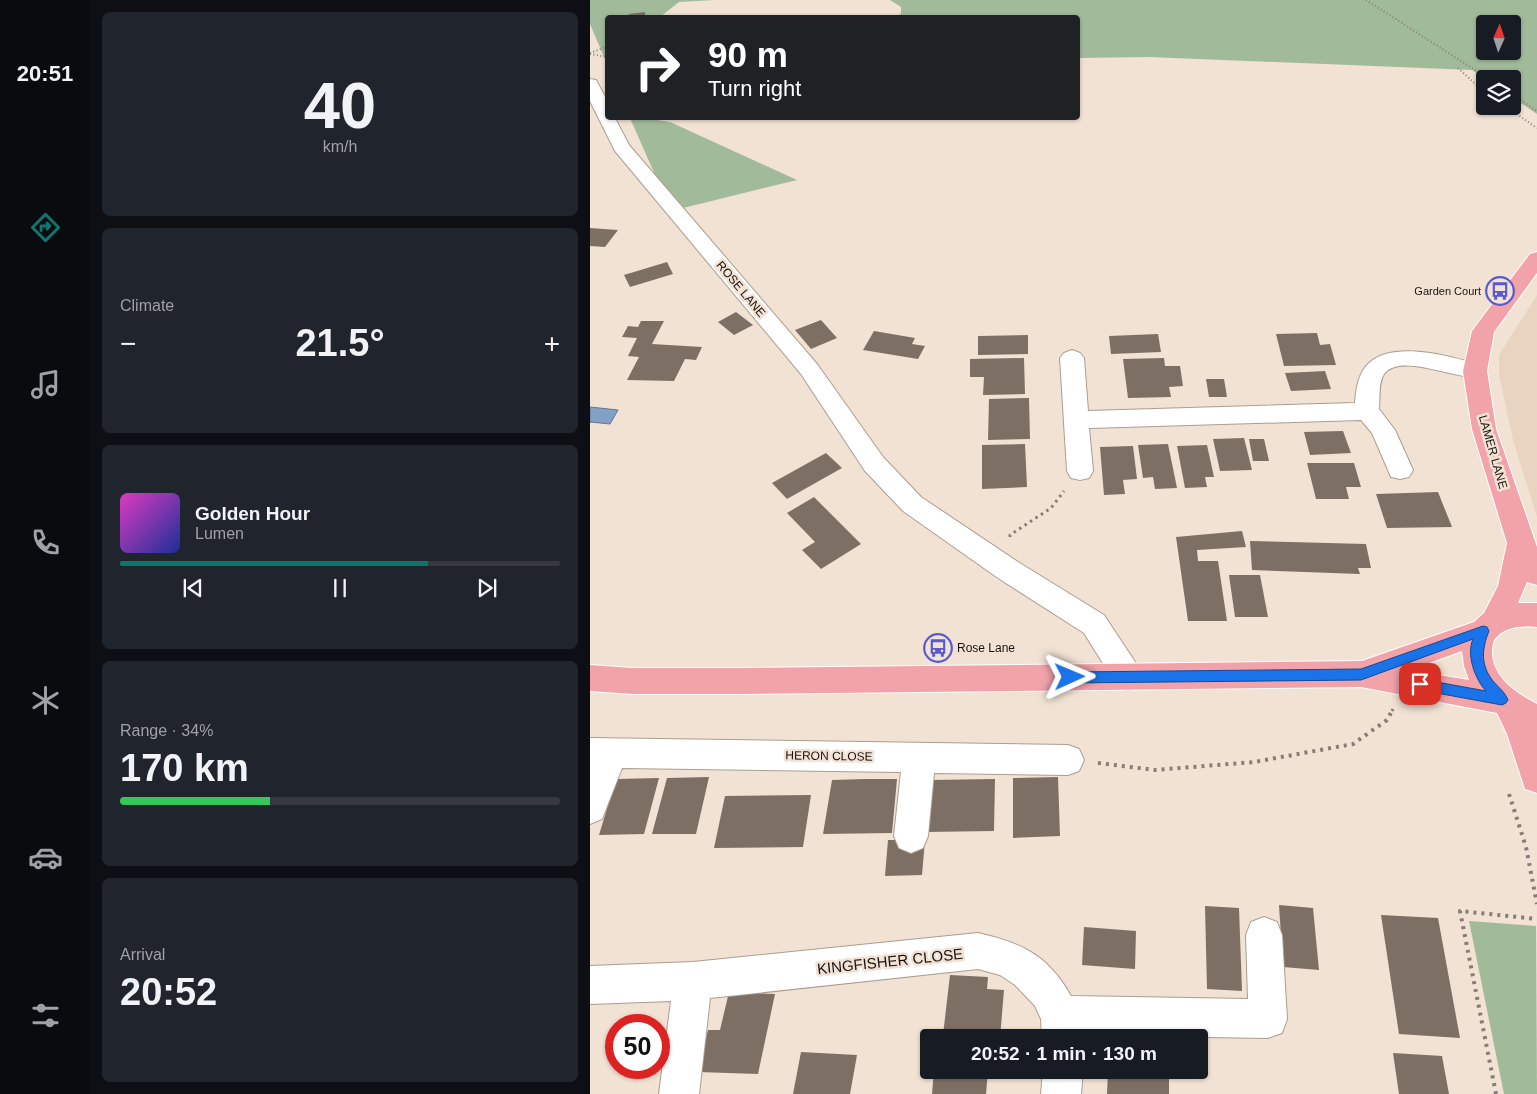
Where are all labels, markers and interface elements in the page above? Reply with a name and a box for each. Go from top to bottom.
north arrow [1476,15,1521,60]
map controls [1476,15,1521,115]
icon: right [625,35,690,100]
text: 90 m [708,35,788,74]
text: 20:51 [17,61,73,86]
text: 40 [304,69,376,142]
button: layers [1476,70,1521,115]
text: Turn right [708,76,801,101]
text: km/h [323,138,357,155]
icon: directions [28,210,63,245]
street label: ROSE LANE [714,258,768,320]
bus stop icon: Garden Court [1485,276,1515,306]
place label: Garden Court [1414,285,1481,297]
text: Climate [120,297,174,314]
text: 21.5° [295,322,385,364]
text: − [120,328,136,359]
text: + [544,328,560,359]
icon: music [28,367,63,402]
street label: LAMER LANE [1476,414,1510,490]
text: Golden Hour [195,503,310,524]
icon: phone [28,525,63,560]
text: Lumen [195,525,244,542]
icon: previous [179,574,207,602]
icon: pause [326,574,354,602]
icon: next [473,574,501,602]
bus stop icon: Rose Lane [923,633,953,663]
place label: Rose Lane [957,641,1015,655]
position arrow [1043,650,1095,702]
pin [1399,663,1441,705]
icon: arrive [1406,670,1434,698]
icon: climate [28,683,63,718]
text: Range · 34% [120,722,213,739]
text: 170 km [120,747,249,789]
street label: HERON CLOSE [785,748,873,764]
icon: car [28,840,63,875]
street label: KINGFISHER CLOSE [816,945,964,977]
text: Arrival [120,946,165,963]
text: 20:52 [120,971,217,1013]
icon: filters [28,998,63,1033]
speed limit sign: 50 [605,1014,670,1079]
text: 20:52 · 1 min · 130 m [971,1043,1157,1064]

